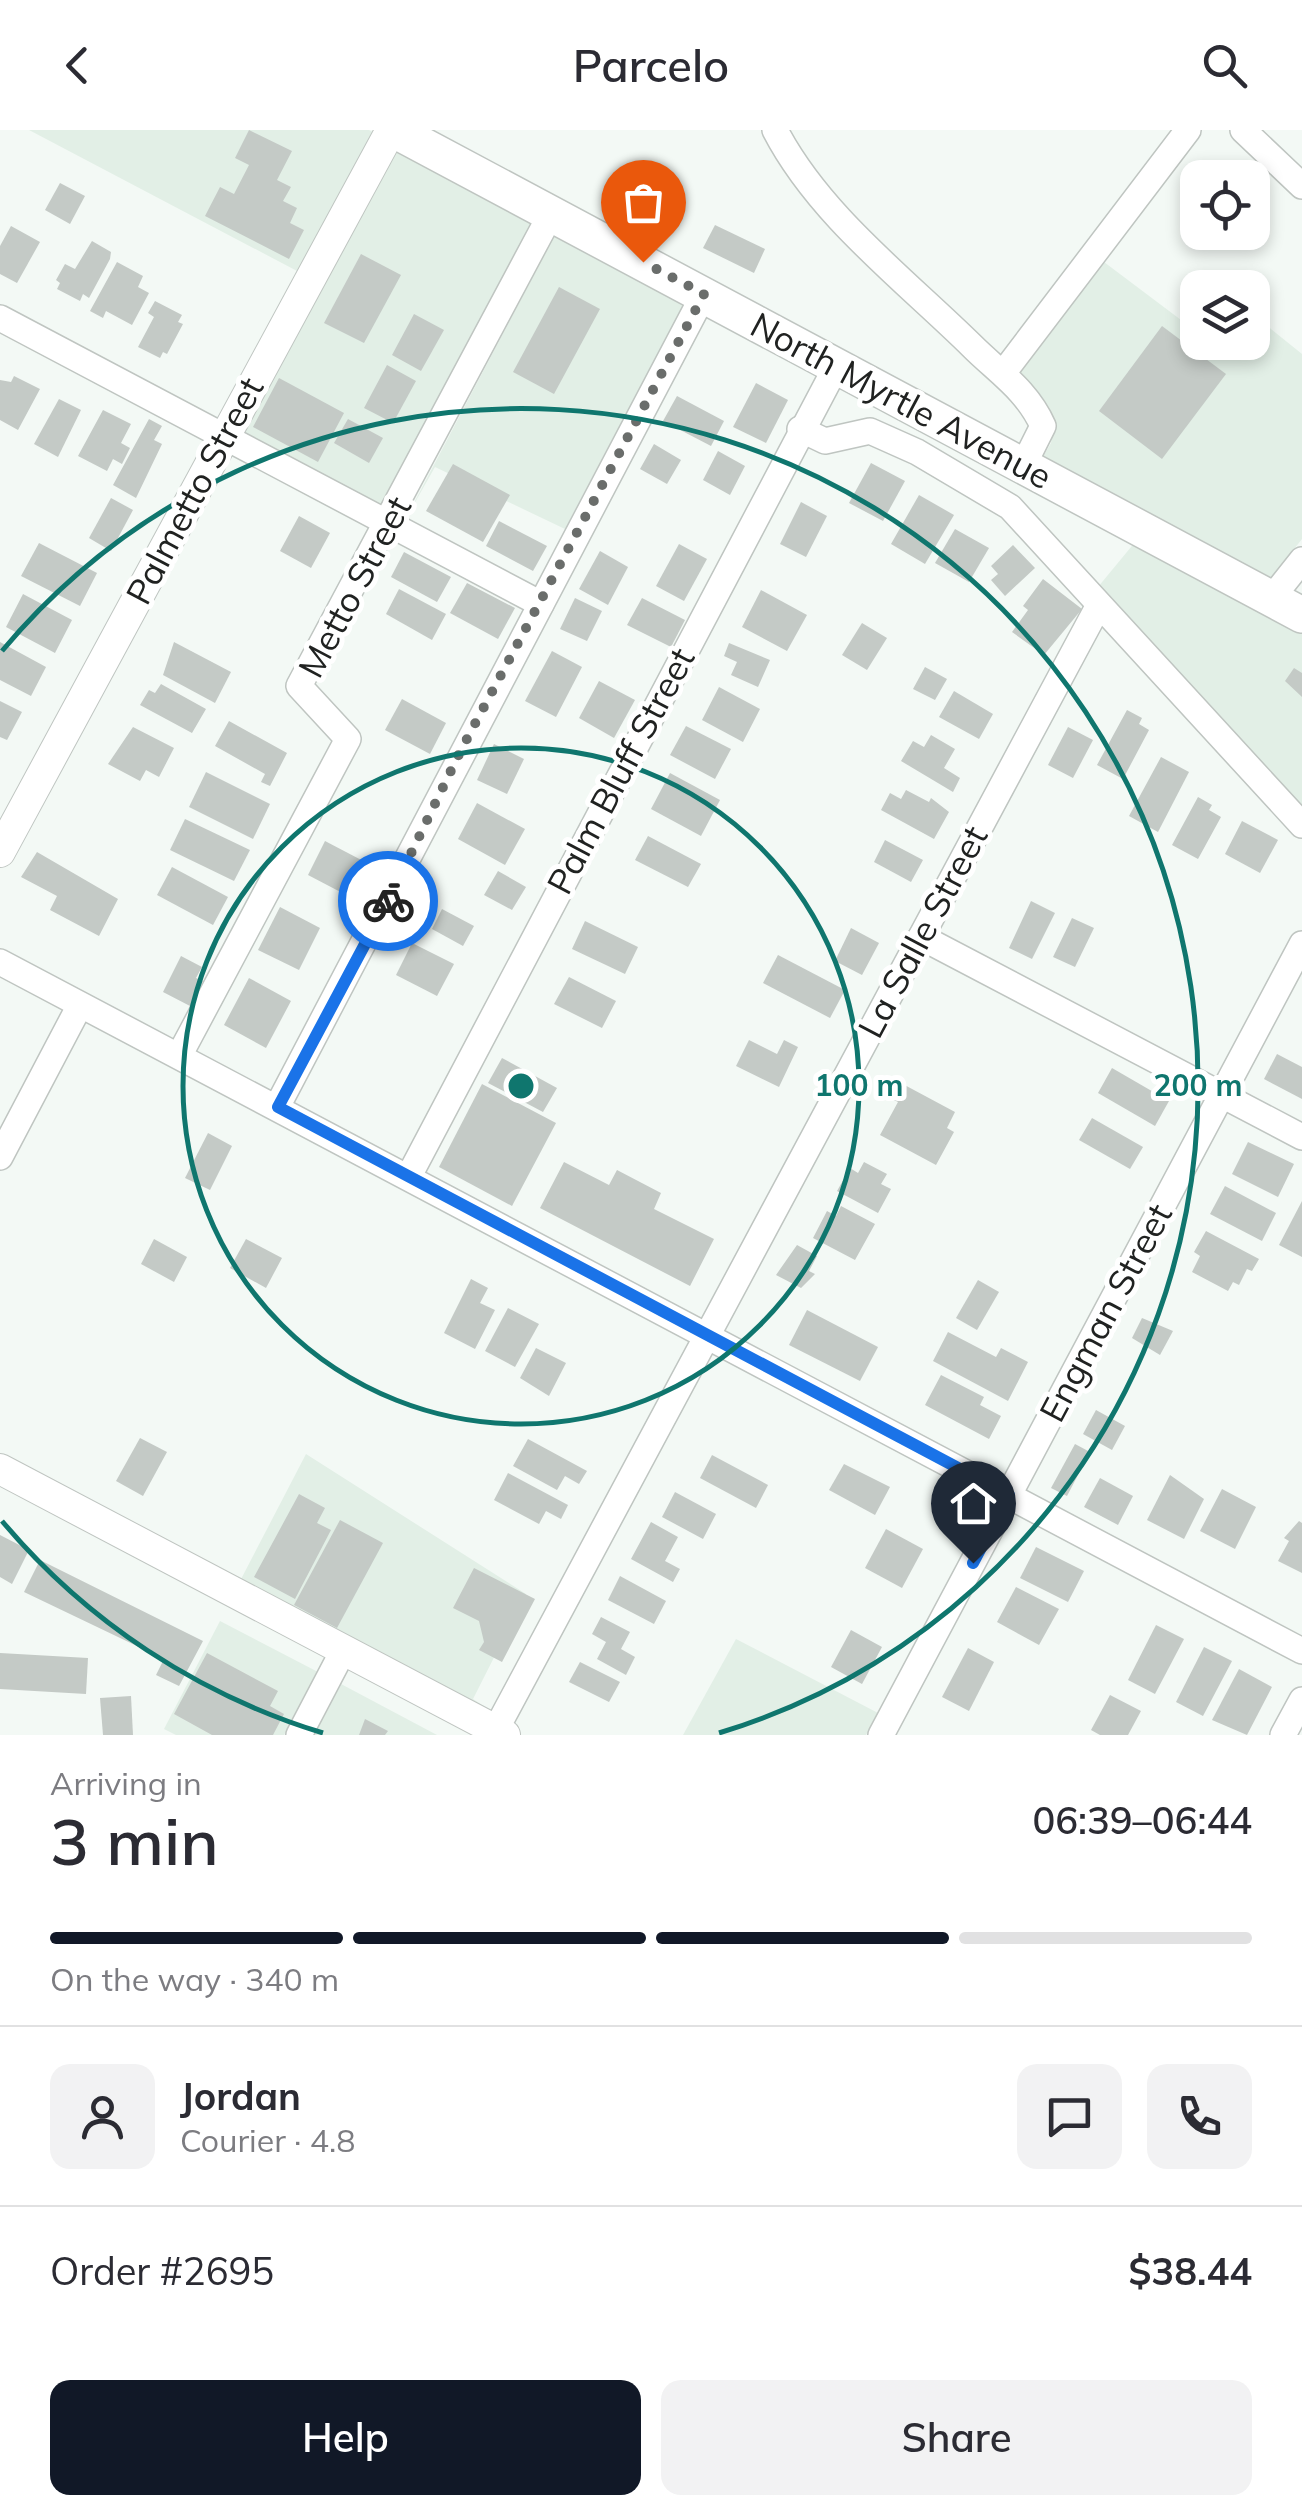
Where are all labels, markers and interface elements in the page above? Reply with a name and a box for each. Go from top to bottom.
text: Parcelo [573,37,729,93]
icon: back [50,38,105,93]
icon: search [1197,38,1252,93]
pin [601,160,686,263]
map controls [1180,160,1270,360]
button: locate [1180,160,1270,250]
icon: bag [616,175,671,230]
button: layers [1180,270,1270,360]
street label: North Myrtle Avenue [743,302,1060,498]
street label: Palmetto Street [116,369,272,612]
street label: Metto Street [288,488,420,685]
street label: Palm Bluff Street [537,640,704,901]
street label: La Salle Street [848,818,996,1045]
courier [338,851,438,951]
icon: bike [361,874,416,929]
text: 100 m [814,1066,904,1104]
text: 200 m [1153,1066,1243,1104]
centre of rings [503,1068,539,1104]
street label: Engman Street [1029,1196,1181,1429]
pin [931,1461,1016,1564]
icon: home [946,1476,1001,1531]
text: Arriving in [50,1763,202,1803]
text: 06:39–06:44 [1032,1796,1252,1844]
text: 3 min [50,1800,219,1881]
text: On the way · 340 m [50,1959,339,1999]
button: person [50,2064,155,2169]
button: chat [1017,2064,1122,2169]
button: phone [1147,2064,1252,2169]
text: Jordan [180,2072,301,2120]
text: Courier · 4.8 [180,2120,356,2160]
text: Order #2695 [50,2247,274,2295]
text: $38.44 [1129,2247,1252,2295]
button: Help [50,2380,641,2495]
button: Share [661,2380,1252,2495]

